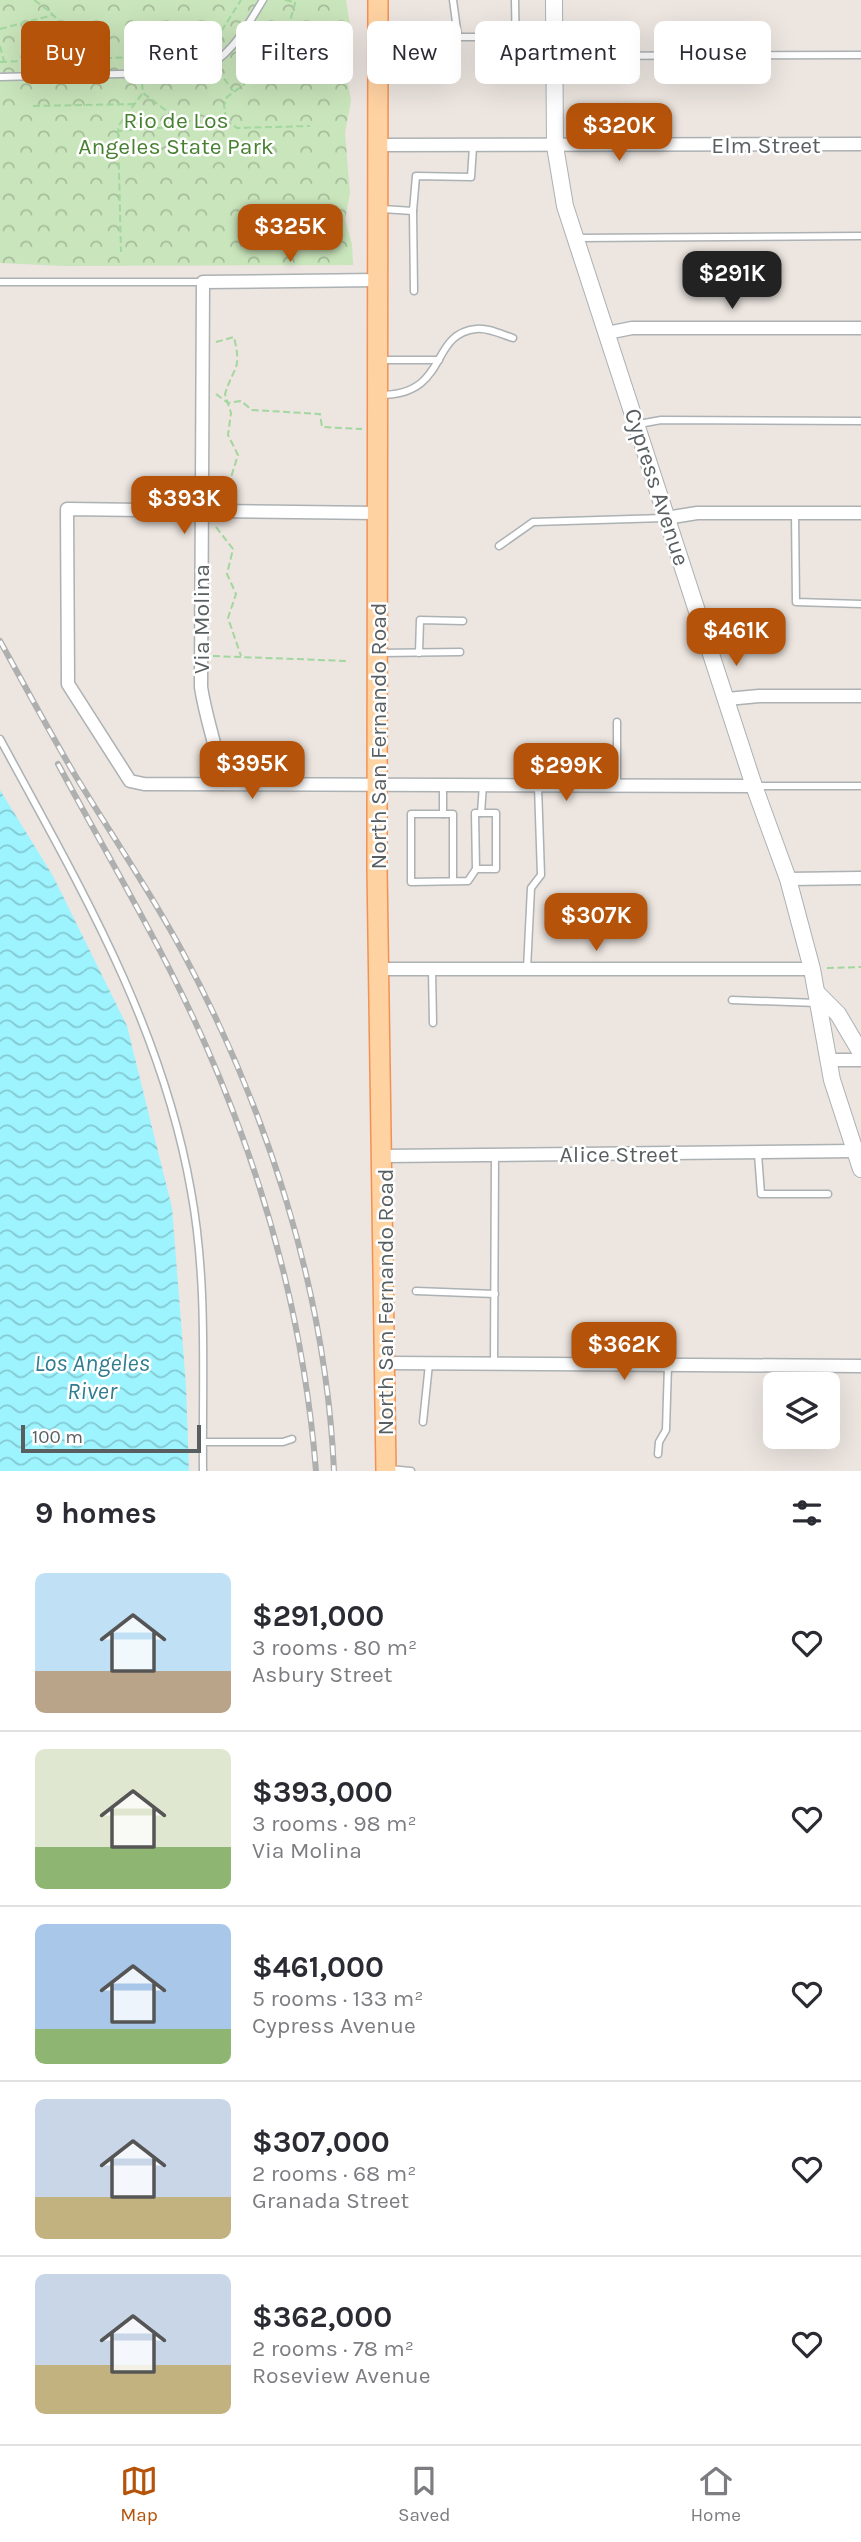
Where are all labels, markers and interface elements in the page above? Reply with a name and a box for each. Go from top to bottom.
chip: Buy [21,21,110,84]
chip: Rent [124,21,222,84]
chip: Filters [236,21,353,84]
chip: New [367,21,461,84]
chip: Apartment [475,21,640,84]
chip: House [654,21,771,84]
pin: $320K [570,104,668,163]
park label: Rio de Los Angeles State Park [78,107,274,160]
text: $320K [582,112,656,139]
street label: Elm Street [711,132,821,159]
pin: $325K [241,204,339,264]
text: $325K [254,213,326,240]
pin: $291K [683,252,781,311]
text: $291K [698,260,766,287]
street label: Cypress Avenue [619,405,695,569]
pin: $393K [135,476,233,536]
text: $393K [147,485,221,512]
street label: Via Molina [188,564,215,674]
street label: North San Fernando Road [365,602,392,870]
pin: $461K [687,608,785,668]
text: $461K [703,617,769,644]
pin: $395K [203,742,301,801]
pin: $299K [517,744,615,803]
text: $395K [216,750,288,777]
text: $299K [530,752,602,779]
pin: $307K [547,894,645,953]
text: $307K [560,902,632,929]
street label: Alice Street [560,1141,679,1168]
street label: North San Fernando Road [372,1168,399,1436]
pin: $362K [575,1322,673,1382]
text: $362K [587,1331,661,1358]
water label: Los Angeles River [34,1349,150,1405]
map controls [763,1372,840,1449]
button: layers [763,1372,840,1449]
scale bar [21,1422,201,1454]
text: 100 m [32,1426,83,1448]
icon: filters [788,1494,826,1532]
text: 9 homes [35,1495,157,1531]
text: $291,000 [252,1598,384,1634]
icon: home [91,1601,175,1685]
icon: heart [788,1624,826,1662]
text: 3 rooms · 80 m² [252,1634,417,1661]
text: Asbury Street [252,1661,392,1688]
text: $393,000 [252,1774,393,1810]
icon: home [91,1777,175,1861]
icon: heart [788,1800,826,1838]
text: 3 rooms · 98 m² [252,1810,417,1837]
text: Via Molina [252,1837,362,1864]
text: $461,000 [252,1949,384,1985]
icon: home [91,1952,175,2036]
icon: heart [788,1975,826,2013]
text: 5 rooms · 133 m² [252,1985,424,2012]
text: Cypress Avenue [252,2012,416,2039]
text: $307,000 [252,2124,390,2160]
icon: home [91,2127,175,2211]
icon: heart [788,2150,826,2188]
text: 2 rooms · 68 m² [252,2160,416,2187]
text: Granada Street [252,2187,409,2214]
text: $362,000 [252,2299,392,2335]
icon: home [91,2302,175,2386]
icon: heart [788,2325,826,2363]
text: 2 rooms · 78 m² [252,2335,414,2362]
text: Roseview Avenue [252,2362,431,2389]
tab: Map [120,2462,158,2526]
tab: Saved [398,2462,450,2526]
tab: Home [690,2462,741,2526]

